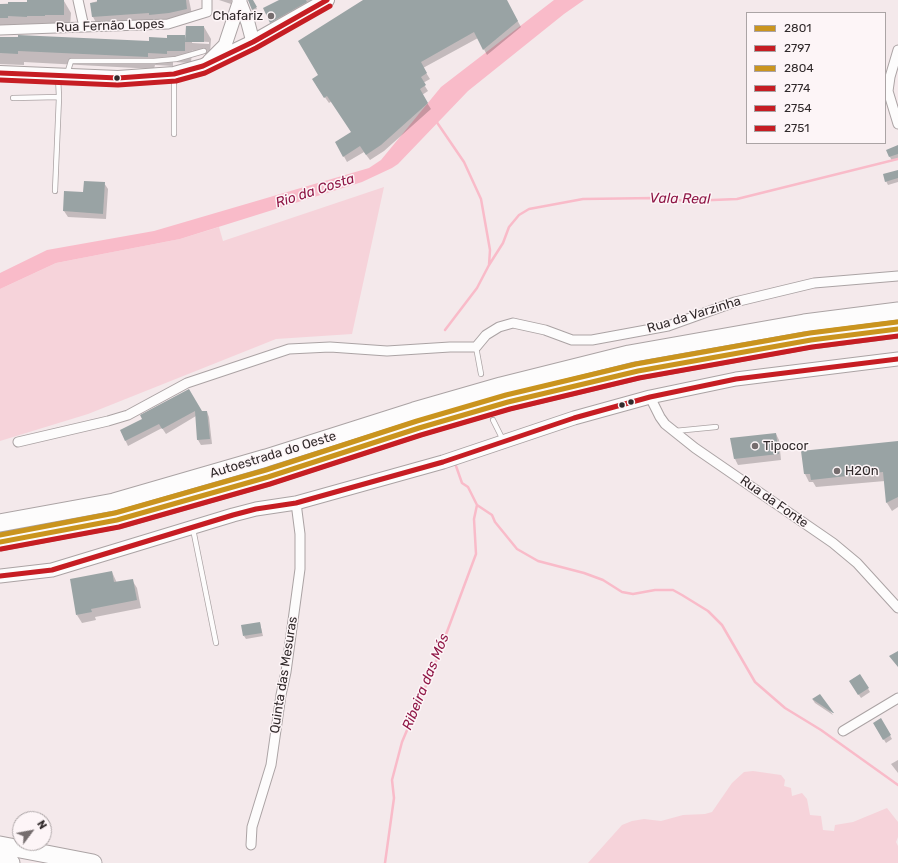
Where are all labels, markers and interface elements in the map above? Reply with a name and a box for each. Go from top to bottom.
place label: Chafariz [213,8,263,24]
marker: Chafariz [266,11,276,21]
legend [746,12,886,144]
street label: Rua Fernão Lopes [56,16,164,36]
text: 2801 [784,21,811,35]
text: 2797 [784,41,810,55]
text: 2804 [784,61,814,75]
unlabelled marker [112,73,122,83]
text: 2774 [784,81,810,95]
text: 2754 [784,101,812,115]
text: 2751 [784,121,809,135]
water label: Rio da Costa [273,170,357,212]
water label: Vala Real [649,190,711,208]
street label: Rua da Varzinha [645,293,743,337]
unlabelled marker [626,397,636,407]
unlabelled marker [617,400,627,410]
street label: Autoestrada do Oeste [208,428,338,482]
place label: Tipocor [763,438,808,454]
marker: Tipocor [750,441,760,451]
place label: H2On [845,463,879,479]
marker: H2On [832,466,842,476]
street label: Rua da Fonte [737,473,811,531]
street label: Quinta das Mesuras [267,615,301,735]
water label: Ribeira das Mós [399,631,453,733]
north arrow [12,811,52,851]
text: N [34,818,49,832]

